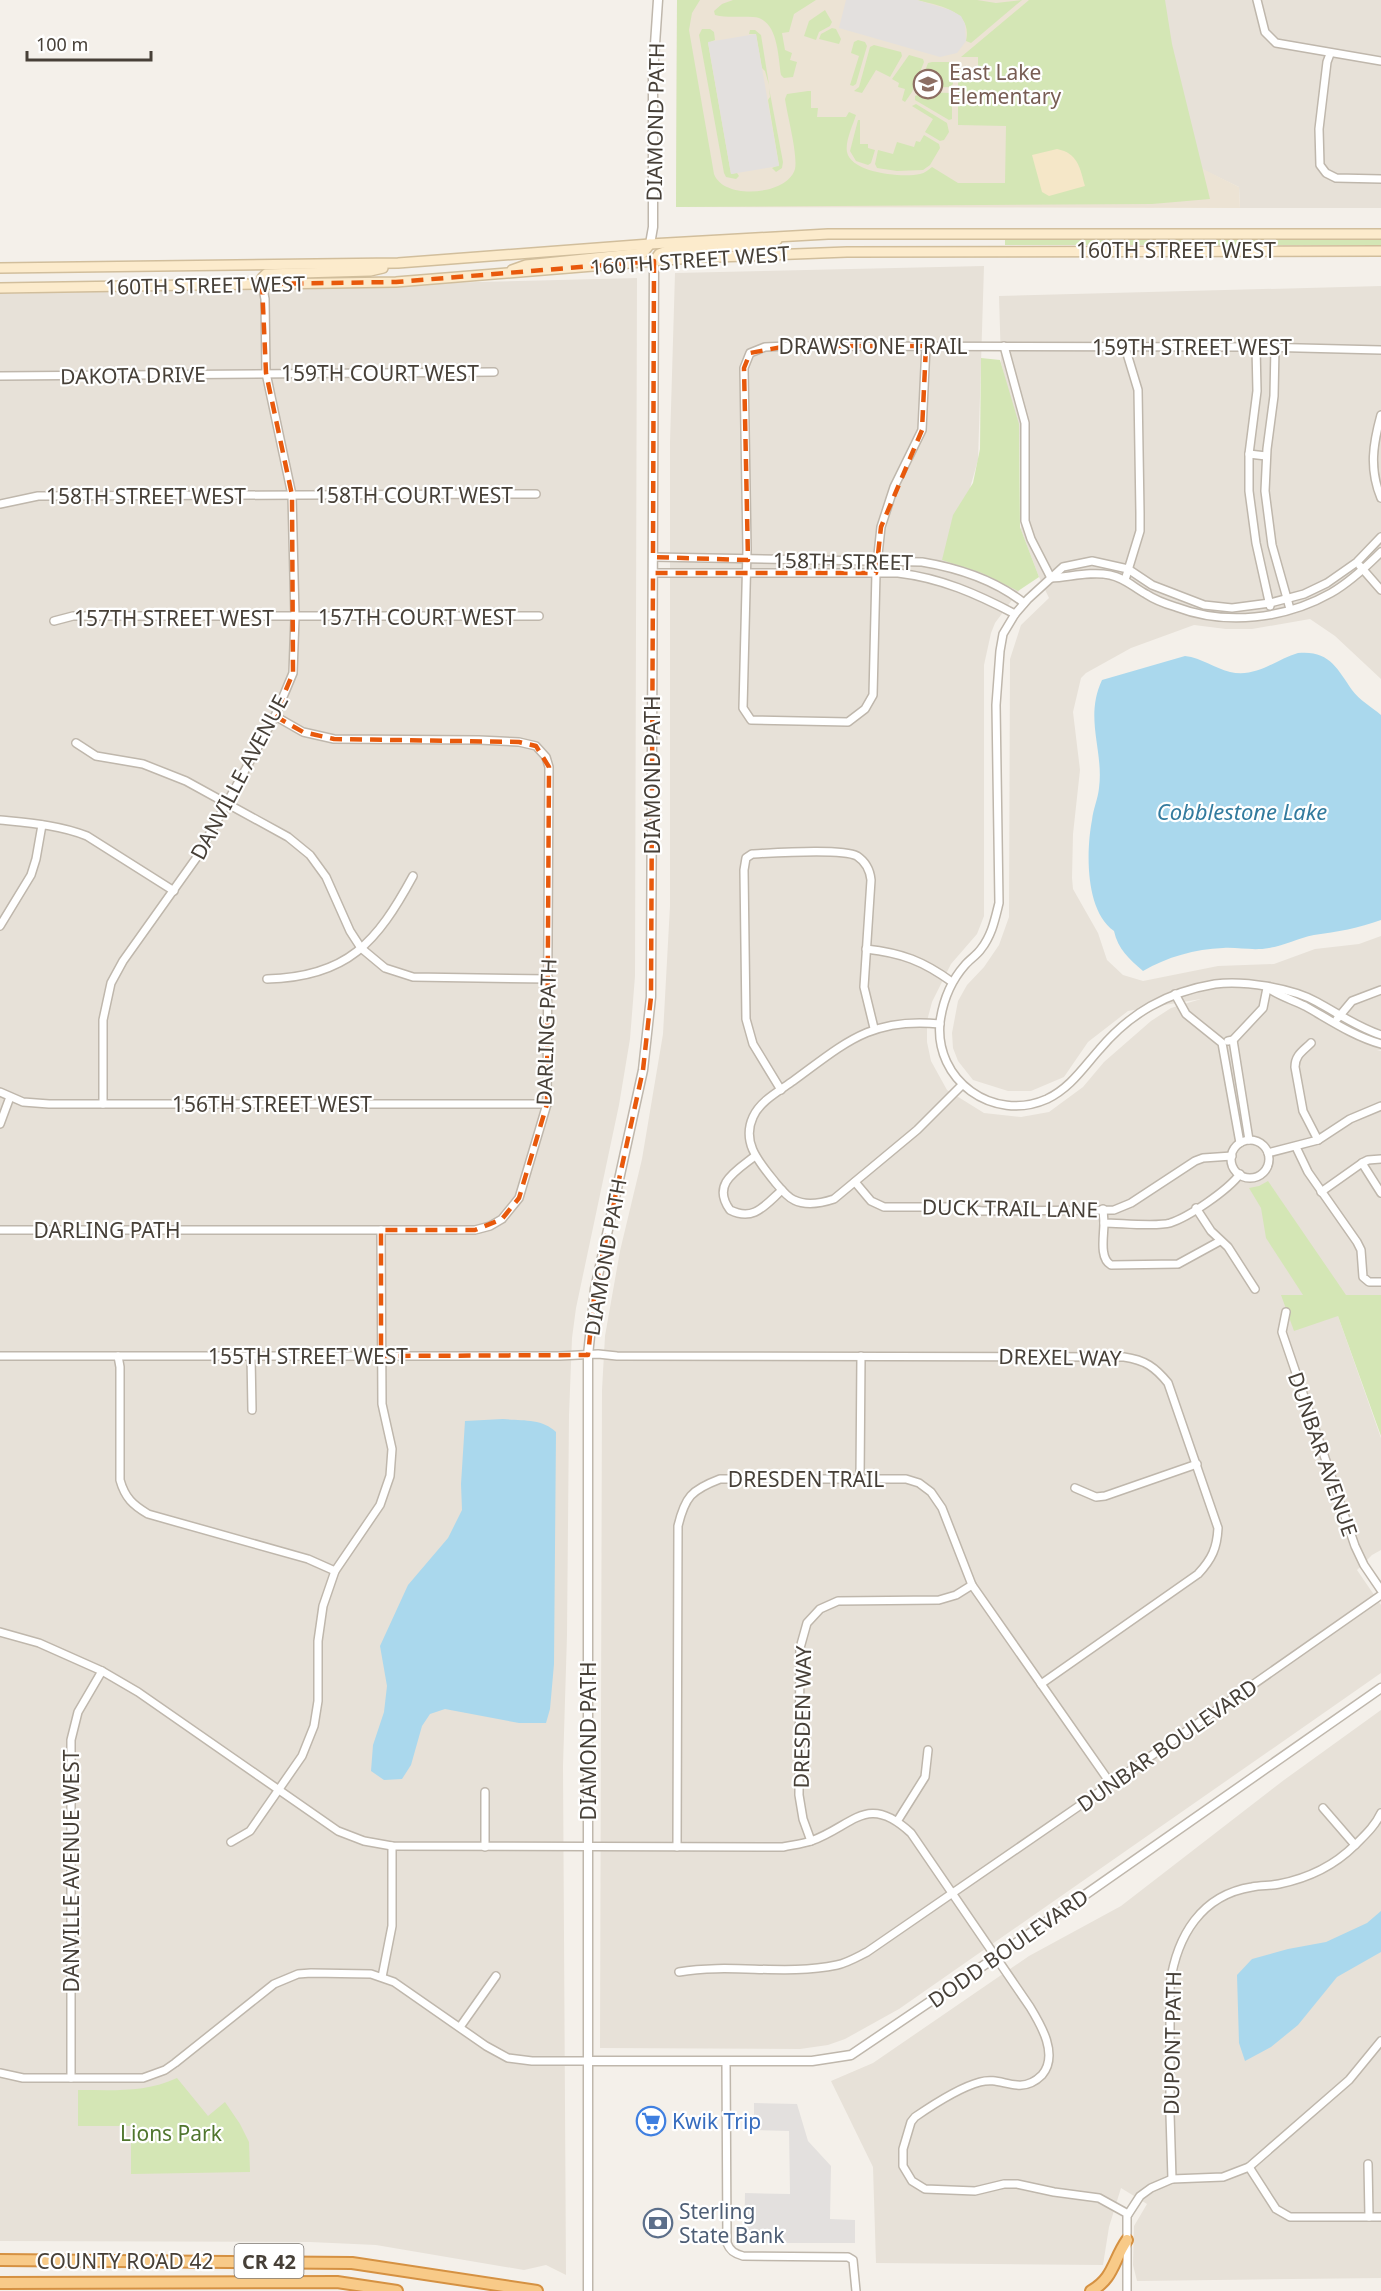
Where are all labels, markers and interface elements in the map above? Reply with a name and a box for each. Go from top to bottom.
scale bar [27,24,152,62]
text: 100 m [36,32,88,56]
street label: DIAMOND PATH [640,42,670,202]
place label: East Lake Elementary [949,58,1061,110]
school or university icon: East Lake Elementary [912,68,944,100]
street label: 160TH STREET WEST [1076,236,1276,264]
street label: 160TH STREET WEST [589,239,791,281]
street label: 160TH STREET WEST [105,269,305,301]
street label: DRAWSTONE TRAIL [778,332,968,360]
street label: 159TH STREET WEST [1092,333,1292,361]
street label: 159TH COURT WEST [281,359,479,387]
street label: DAKOTA DRIVE [60,360,206,390]
street label: 158TH COURT WEST [315,481,513,509]
street label: 158TH STREET WEST [46,482,246,510]
street label: 158TH STREET [773,546,914,576]
street label: 157TH COURT WEST [318,603,516,631]
street label: 157TH STREET WEST [74,604,274,632]
street label: DANVILLE AVENUE [184,690,294,864]
street label: DIAMOND PATH [638,696,666,854]
water label: Cobblestone Lake [1157,796,1327,826]
street label: DARLING PATH [529,958,563,1106]
street label: 156TH STREET WEST [172,1090,372,1118]
street label: DIAMOND PATH [577,1176,633,1338]
street label: DUCK TRAIL LANE [922,1192,1098,1224]
street label: DARLING PATH [33,1216,181,1244]
street label: 155TH STREET WEST [208,1342,408,1370]
street label: DREXEL WAY [998,1342,1122,1372]
street label: DUNBAR AVENUE [1282,1368,1364,1540]
street label: DRESDEN TRAIL [728,1465,884,1493]
street label: DRESDEN WAY [787,1645,817,1789]
street label: DIAMOND PATH [574,1662,602,1820]
street label: DUNBAR BOULEVARD [1071,1672,1263,1818]
street label: DANVILLE AVENUE WEST [57,1749,85,1992]
street label: DODD BOULEVARD [922,1882,1094,2014]
street label: DUPONT PATH [1157,1971,1187,2115]
supermarket icon: Kwik Trip [635,2105,667,2137]
place label: Kwik Trip [672,2107,761,2135]
park label: Lions Park [120,2119,223,2147]
place label: Sterling State Bank [679,2197,785,2249]
bank icon: Sterling State Bank [642,2207,674,2239]
road number: CR 42 [234,2244,304,2278]
street label: COUNTY ROAD 42 [37,2247,213,2275]

